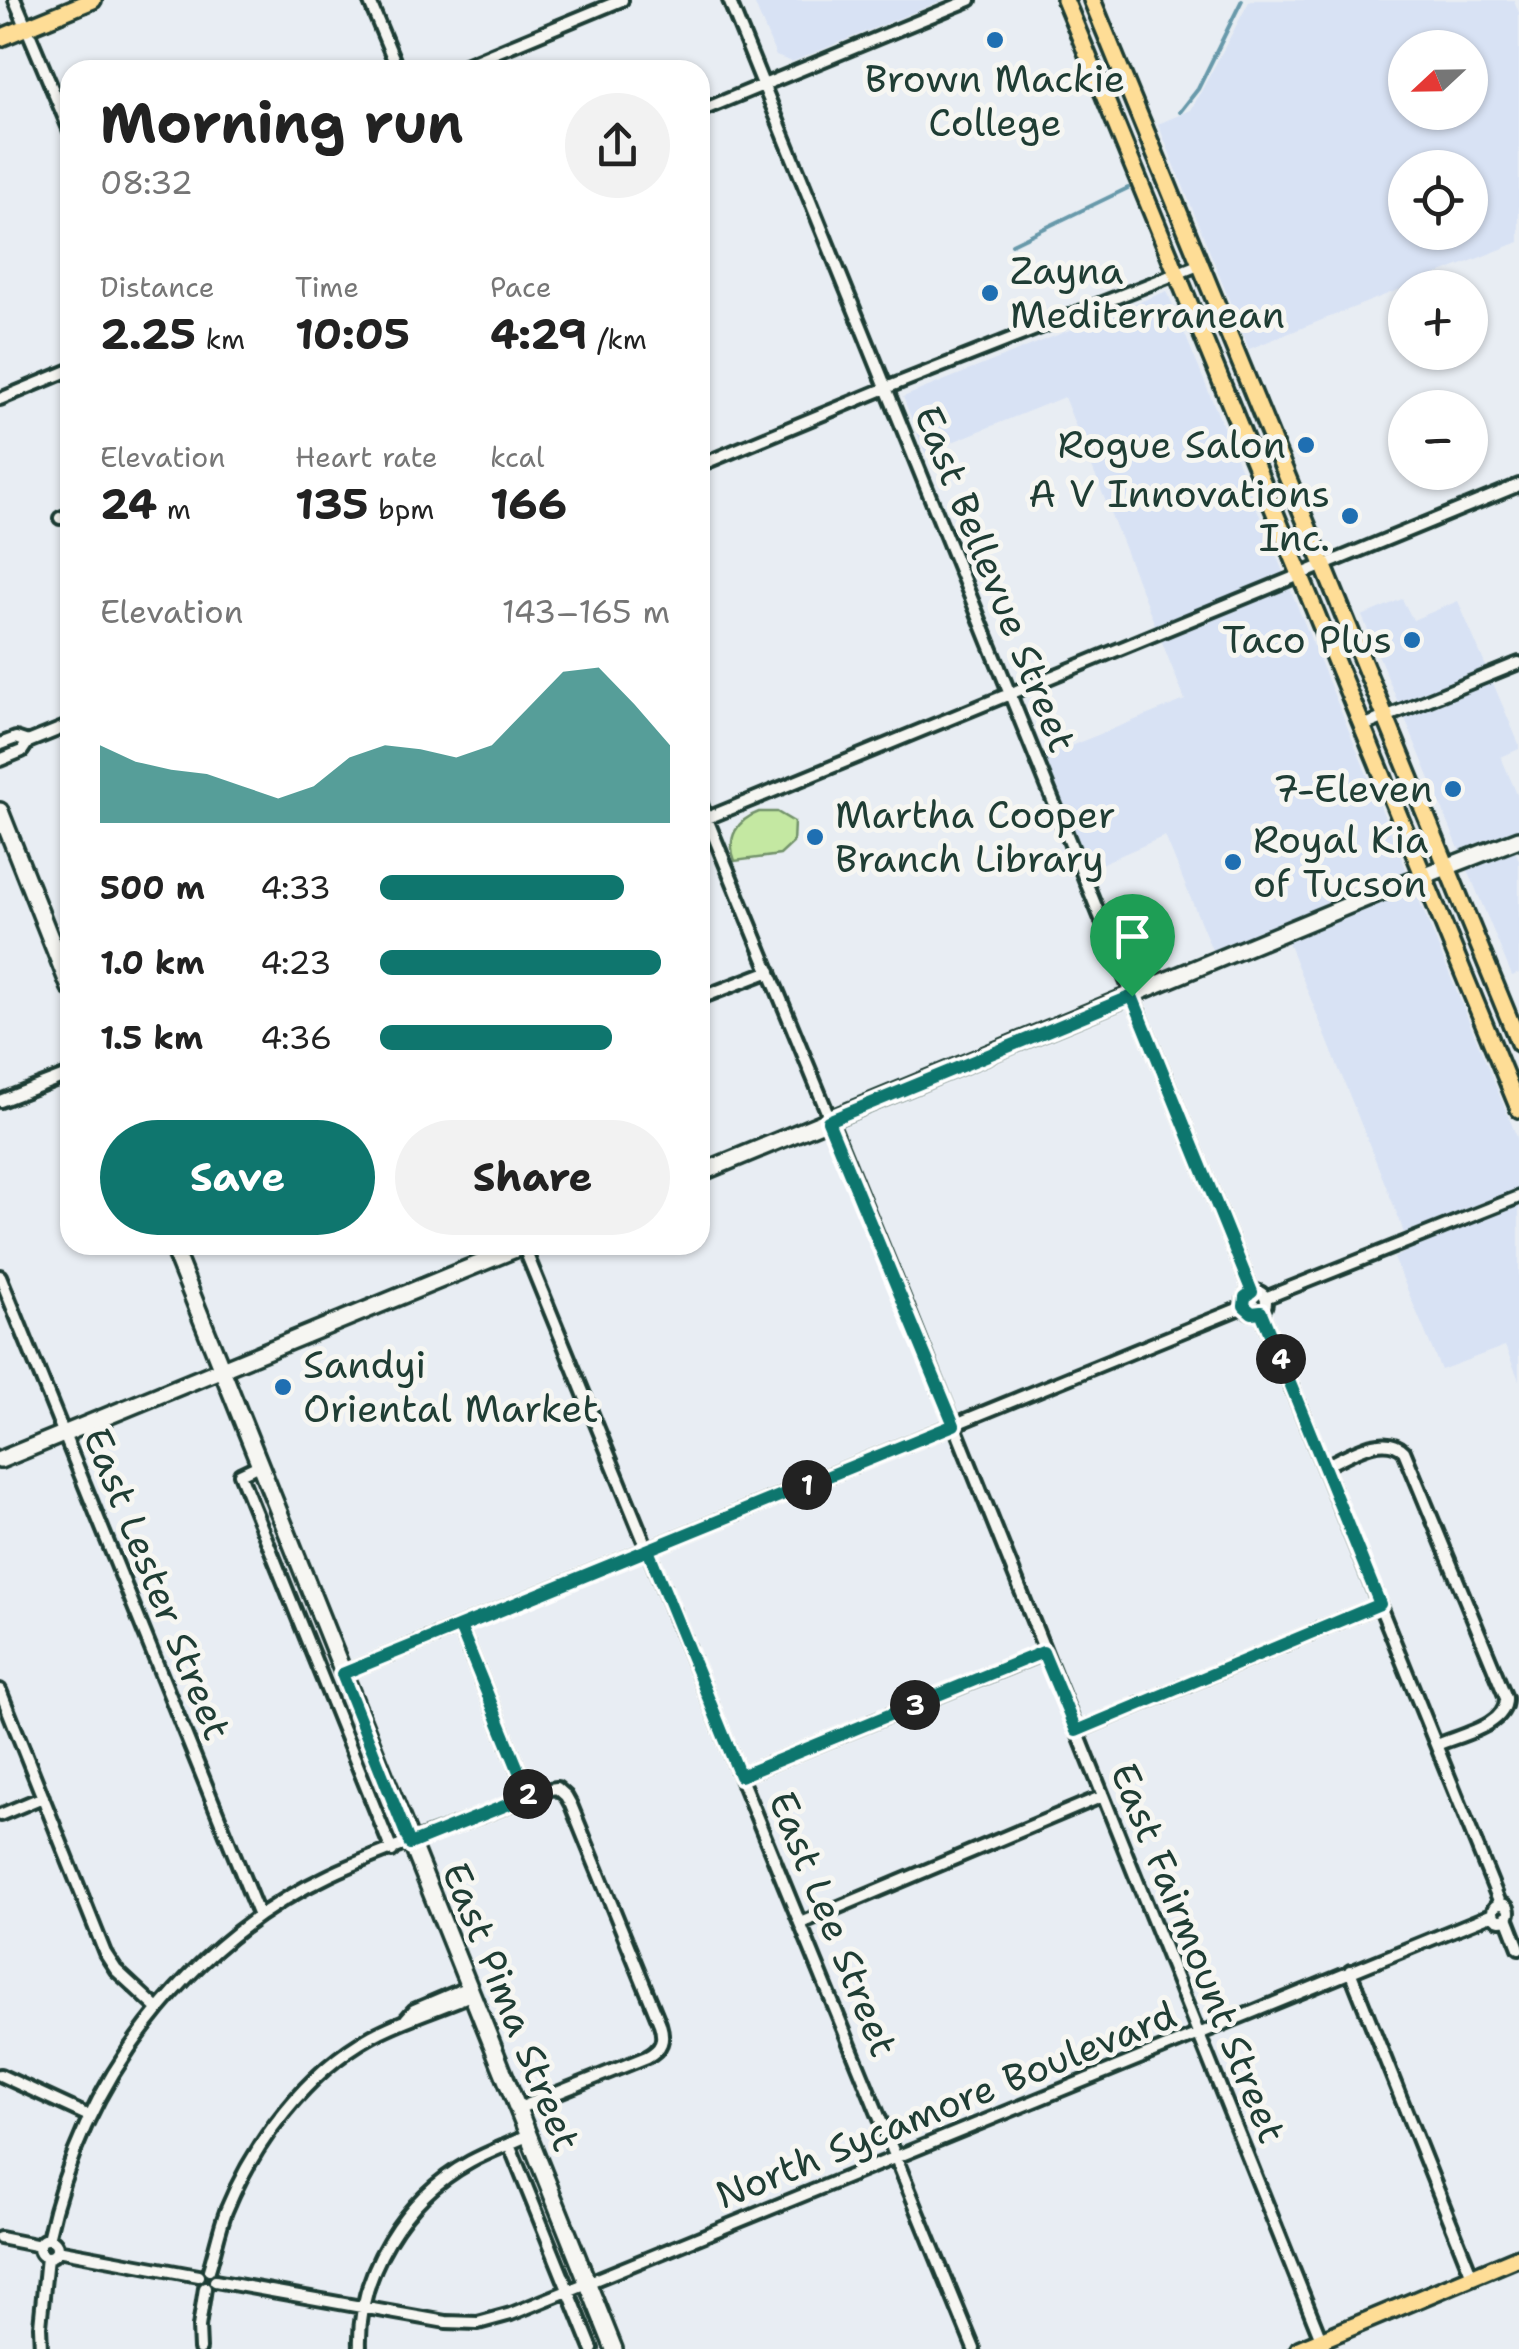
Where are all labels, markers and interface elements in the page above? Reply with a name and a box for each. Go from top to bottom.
marker: Brown Mackie College [984,29,1006,51]
north arrow [1388,30,1488,130]
map controls [1388,30,1488,490]
place label: Brown Mackie College [865,53,1125,148]
text: Morning run [100,86,464,160]
button: share [565,93,670,198]
button: locate [1388,150,1488,250]
text: 08:32 [100,161,193,204]
place label: Zayna Mediterranean [1010,245,1285,340]
text: Distance [100,268,215,306]
text: Time [295,268,359,306]
text: Pace [490,268,552,306]
button: + [1388,270,1488,370]
marker: Zayna Mediterranean [979,282,1001,304]
text: 2.25 [100,306,196,362]
text: 10:05 [295,306,410,362]
text: 4:29 [490,306,587,362]
text: km [196,320,245,358]
text: /km [587,320,647,358]
button: − [1388,390,1488,490]
street label: East Bellevue Street [903,398,1088,760]
place label: Rogue Salon [1058,419,1286,470]
marker: Rogue Salon [1295,434,1317,456]
text: Elevation [100,438,225,476]
text: Heart rate [295,438,438,476]
text: kcal [490,438,544,476]
place label: A V Innovations Inc. [1028,468,1330,563]
text: 24 [100,476,157,532]
text: 135 [295,476,369,532]
text: 166 [490,476,567,532]
text: m [157,490,191,528]
text: bpm [369,490,435,528]
marker: A V Innovations Inc. [1339,505,1361,527]
text: Elevation [100,590,243,633]
text: 143–165 m [502,590,670,633]
place label: Taco Plus [1222,614,1392,665]
marker: Taco Plus [1401,629,1423,651]
place label: 7-Eleven [1273,763,1433,814]
marker: 7-Eleven [1442,778,1464,800]
place label: Martha Cooper Branch Library [835,789,1116,884]
place label: Royal Kia of Tucson [1253,814,1429,909]
marker: Martha Cooper Branch Library [804,826,826,848]
marker: Royal Kia of Tucson [1222,851,1244,873]
text: 500 m [100,866,205,909]
text: 4:33 [260,866,331,909]
pin [1090,894,1175,997]
icon: arrive [1105,909,1160,964]
text: 1.0 km [100,941,205,984]
text: 4:23 [260,941,331,984]
text: 1.5 km [100,1016,203,1059]
text: 4:36 [260,1016,332,1059]
button: Save [100,1120,375,1235]
button: Share [395,1120,670,1235]
pin: 4 [1256,1334,1306,1384]
place label: Sandyi Oriental Market [303,1339,599,1434]
text: 4 [1271,1340,1291,1378]
marker: Sandyi Oriental Market [272,1376,294,1398]
street label: East Lester Street [72,1420,243,1747]
pin: 1 [782,1460,832,1510]
text: 1 [801,1466,813,1504]
pin: 3 [890,1680,940,1730]
text: 3 [905,1686,925,1724]
street label: East Fairmount Street [1099,1755,1298,2150]
pin: 2 [503,1769,553,1819]
text: 2 [518,1775,538,1813]
street label: East Lee Street [757,1784,910,2064]
street label: East Pima Street [430,1855,593,2159]
street label: North Sycamore Boulevard [708,1989,1184,2220]

